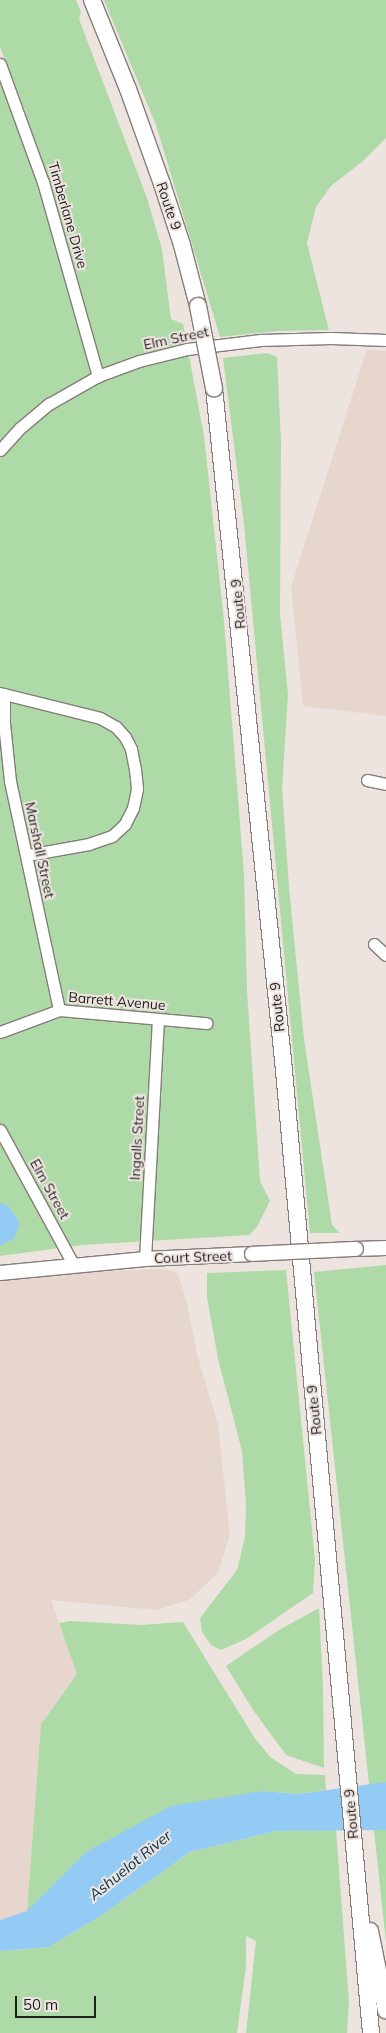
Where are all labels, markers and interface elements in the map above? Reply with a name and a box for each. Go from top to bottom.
street label: Timberlane Drive [45,160,91,270]
street label: Route 9 [153,180,185,232]
street label: Elm Street [142,323,210,353]
street label: Route 9 [227,578,249,630]
street label: Marshall Street [22,800,58,900]
street label: Route 9 [266,981,288,1033]
street label: Barrett Avenue [68,988,166,1014]
street label: Ingalls Street [126,1095,148,1181]
street label: Elm Street [27,1156,73,1222]
street label: Court Street [154,1247,232,1267]
street label: Route 9 [303,1384,325,1436]
street label: Route 9 [340,1788,362,1840]
water label: Ashuelot River [85,1826,175,1904]
scale bar [18,1986,99,2018]
text: 50 m [23,1995,58,2014]

